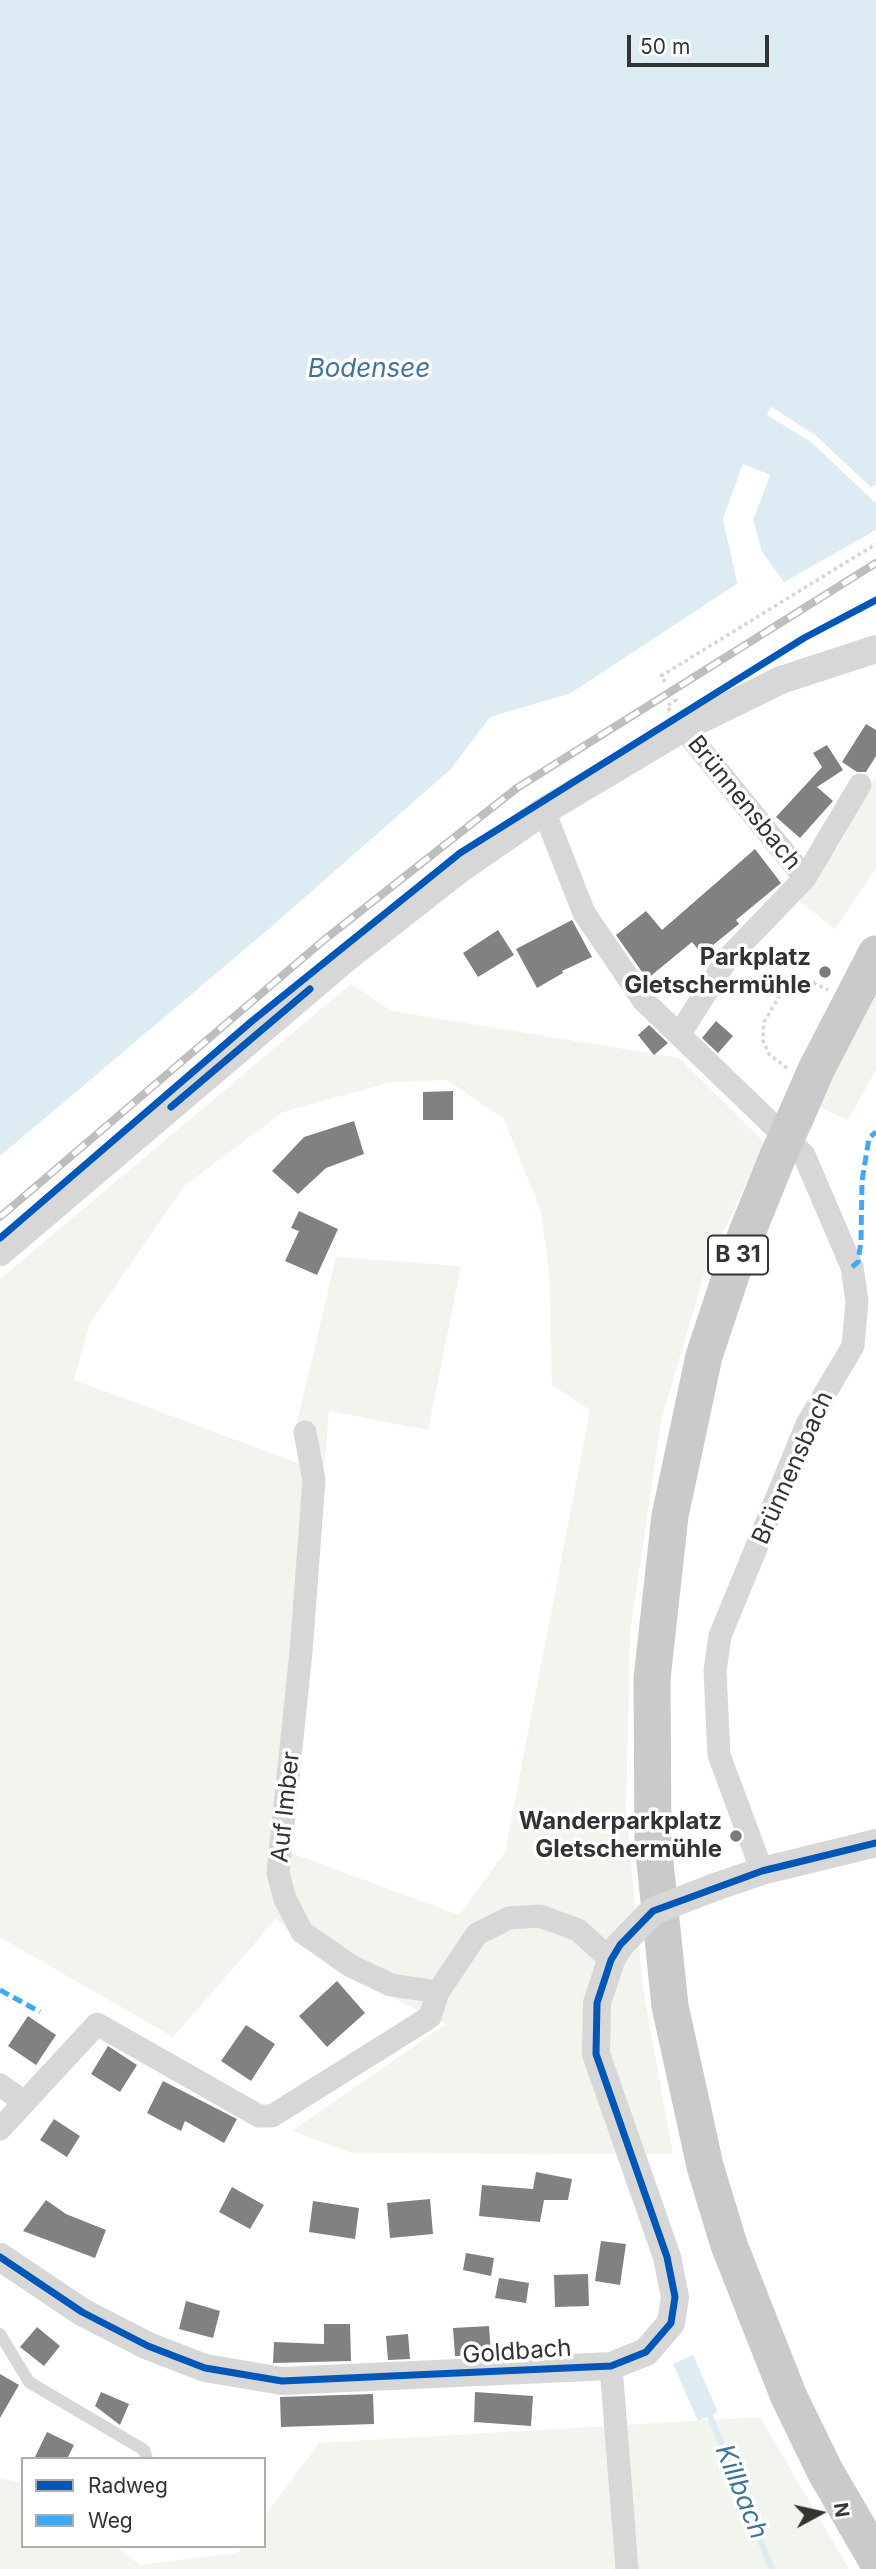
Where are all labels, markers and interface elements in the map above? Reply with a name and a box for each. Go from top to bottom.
scale bar [631,21,773,65]
text: 50 m [640,34,690,59]
water label: Bodensee [308,353,430,385]
street label: Brünnensbach [681,730,807,876]
place label: Parkplatz Gletschermühle [624,944,811,1000]
marker: Parkplatz Gletschermühle [817,964,833,980]
road number: B 31 [708,1236,768,1274]
street label: Brünnensbach [746,1387,840,1549]
street label: Auf Imber [266,1750,306,1864]
place label: Wanderparkplatz Gletschermühle [519,1808,722,1864]
marker: Wanderparkplatz Gletschermühle [728,1828,744,1844]
street label: Goldbach [462,2334,572,2370]
water label: Killbach [708,2440,774,2544]
legend [21,2457,266,2548]
text: Radweg [88,2473,168,2498]
north arrow [785,2478,855,2548]
text: N [829,2501,854,2519]
text: Weg [88,2508,133,2533]

